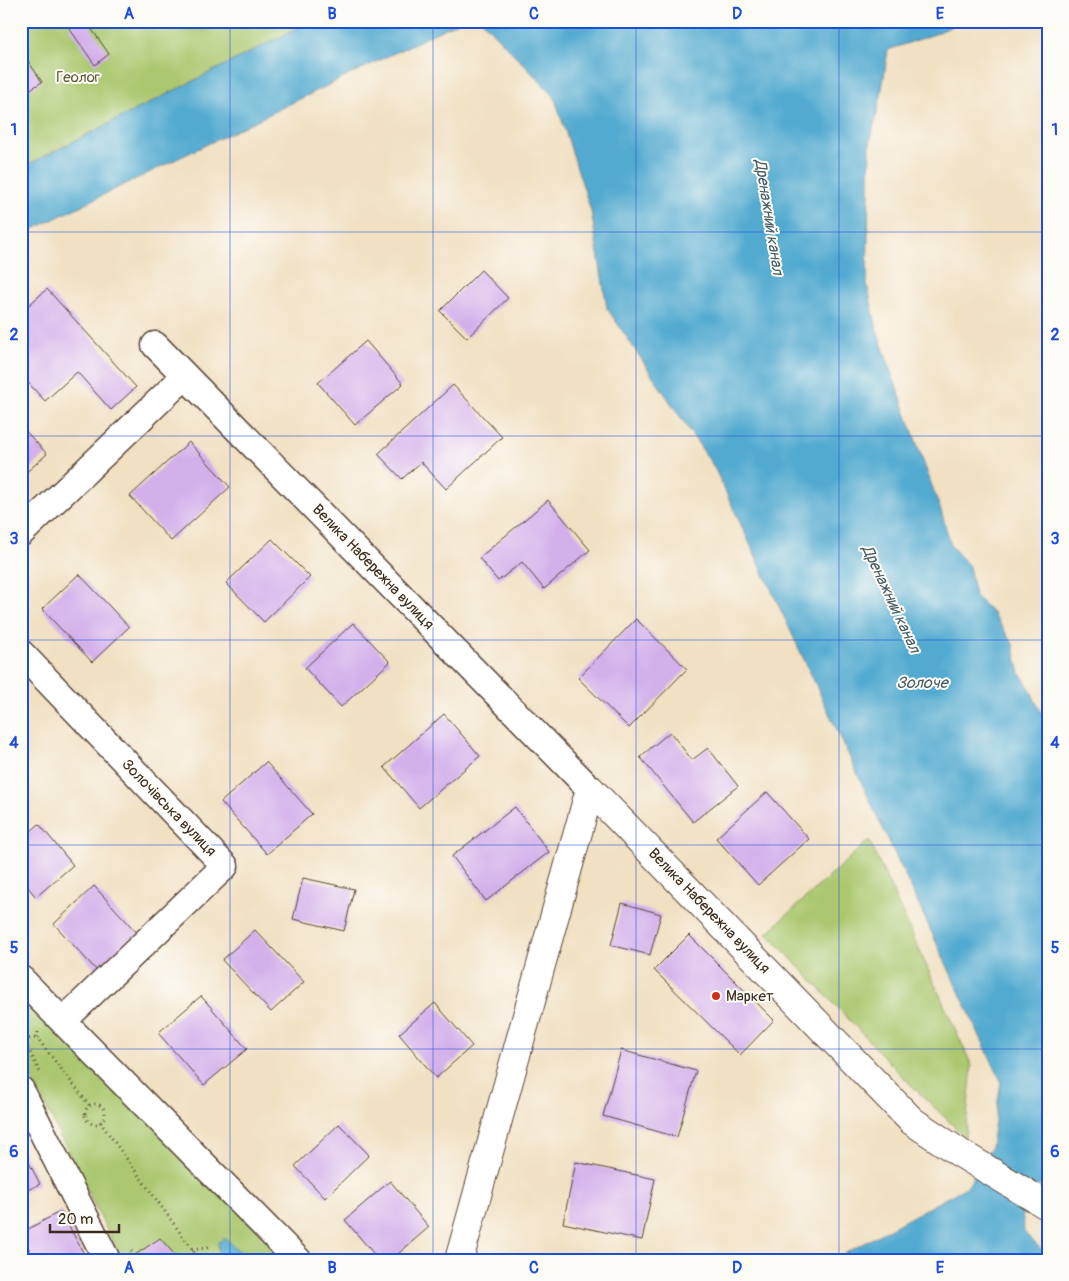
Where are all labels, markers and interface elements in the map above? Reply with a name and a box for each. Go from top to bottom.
text: A [124,4,135,24]
text: B [327,4,337,24]
text: C [529,4,539,24]
text: D [732,4,742,24]
text: E [936,4,945,24]
park label: Геолог [56,68,100,87]
text: 1 [11,120,17,140]
text: 1 [1052,120,1058,140]
water label: Дренажний канал [750,157,788,278]
text: 2 [10,325,19,345]
text: 2 [1051,325,1060,345]
street label: Велика Набережна вулиця [308,500,438,634]
text: 3 [10,529,19,549]
text: 3 [1051,529,1060,549]
water label: Дренажний канал [857,541,925,657]
water label: Золоче [896,673,950,693]
text: 4 [9,733,19,753]
text: 4 [1050,733,1060,753]
street label: Золочівська вулиця [118,755,220,861]
street label: Велика Набережна вулиця [644,844,774,978]
text: 5 [10,938,19,958]
text: 5 [1051,938,1060,958]
place label: Маркет [726,987,774,1006]
marker: Маркет [710,990,722,1002]
text: 6 [9,1142,19,1162]
text: 6 [1050,1142,1060,1162]
scale bar [50,1201,119,1233]
text: 20 m [58,1210,93,1229]
text: A [124,1258,135,1278]
text: B [327,1258,337,1278]
text: C [529,1258,539,1278]
text: D [732,1258,742,1278]
text: E [936,1258,945,1278]

